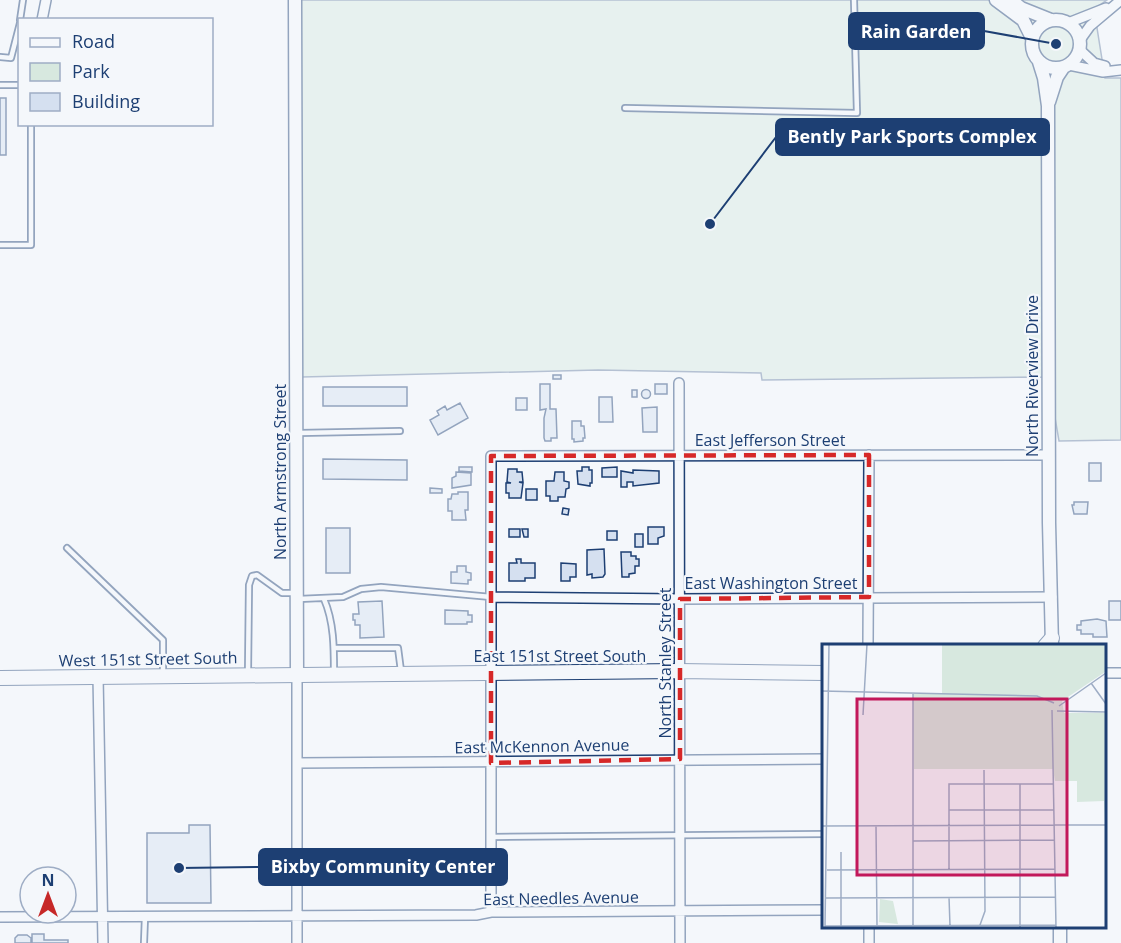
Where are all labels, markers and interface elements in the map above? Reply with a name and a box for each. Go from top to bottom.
callout: Rain Garden [849,13,984,49]
legend [18,18,213,126]
text: Rain Garden [861,19,971,43]
text: Road [72,29,115,53]
text: Park [72,59,110,83]
text: Building [72,89,140,113]
callout: Bently Park Sports Complex [776,119,1049,155]
text: Bently Park Sports Complex [787,124,1037,148]
street label: North Riverview Drive [1021,295,1043,457]
street label: North Armstrong Street [269,384,291,560]
street label: East Jefferson Street [695,429,846,451]
street label: East Washington Street [685,572,858,594]
street label: North Stanley Street [654,587,676,738]
inset map [822,644,1106,928]
street label: East 151st Street South [474,645,646,667]
street label: West 151st Street South [58,646,238,672]
street label: East McKennon Avenue [454,733,630,759]
callout: Bixby Community Center [259,849,507,885]
text: Bixby Community Center [271,854,495,878]
north arrow [18,865,78,925]
text: N [41,869,55,891]
street label: East Needles Avenue [483,886,639,910]

